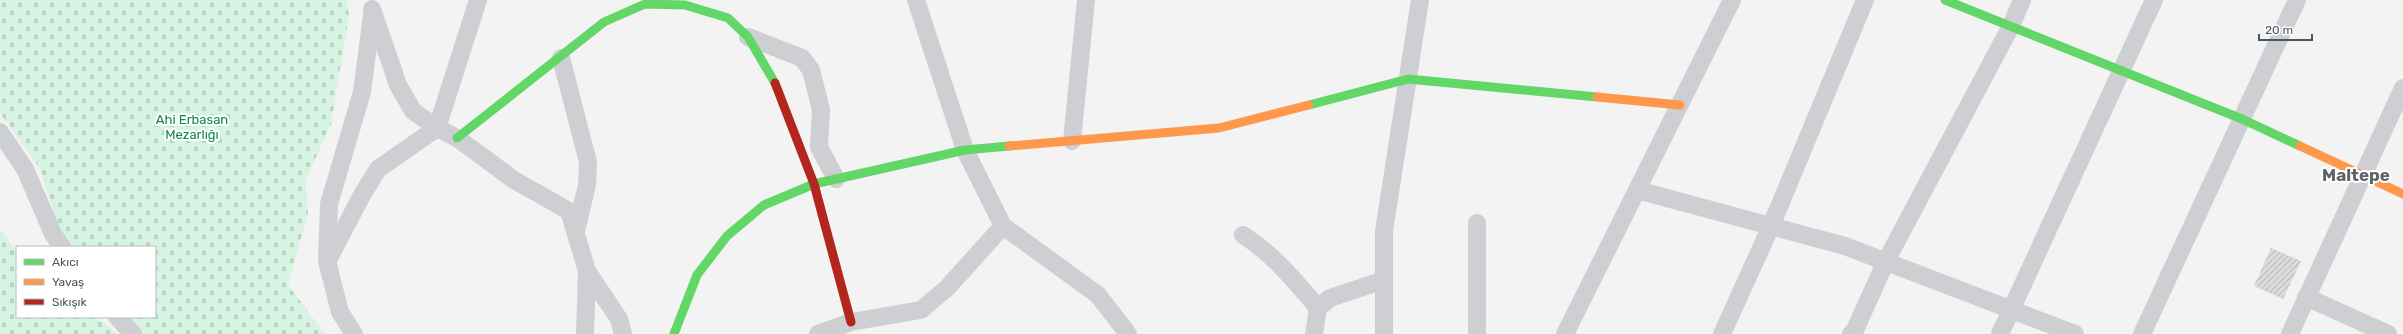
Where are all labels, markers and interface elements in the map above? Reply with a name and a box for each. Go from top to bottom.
scale bar [2259,16,2312,42]
text: 20 m [2265,23,2293,37]
park label: Ahi Erbasan Mezarlığı [156,112,228,143]
district label: Maltepe [2322,165,2390,185]
legend [16,246,156,318]
text: Akıcı [52,255,79,269]
text: Yavaş [52,275,84,289]
text: Sıkışık [52,295,87,309]

